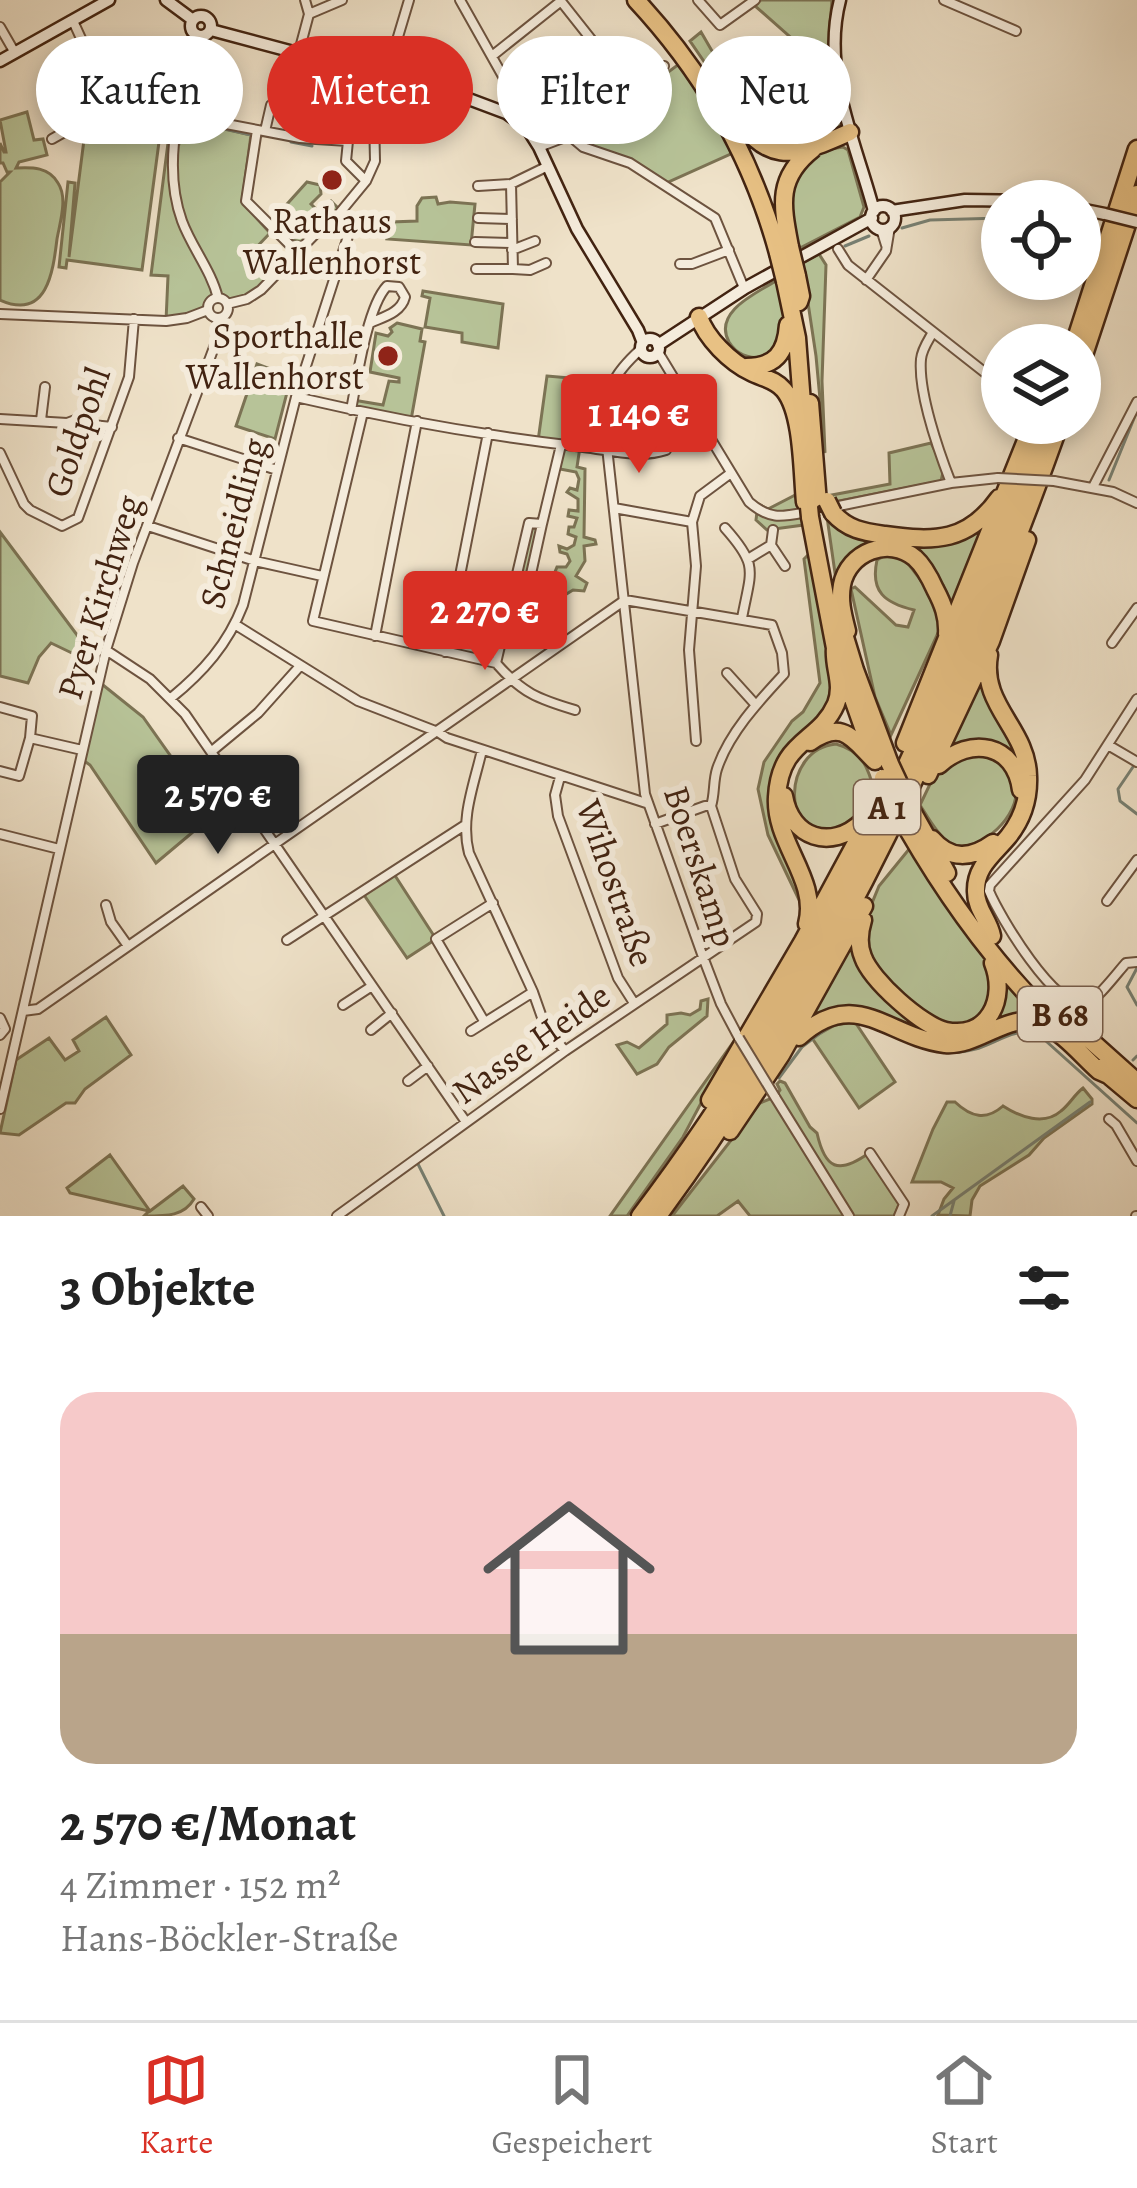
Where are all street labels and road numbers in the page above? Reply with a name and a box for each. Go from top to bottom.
street label: Goldpohl [32,360,122,503]
street label: Schneidling [187,432,279,614]
street label: Pyer Kirchweg [45,489,153,705]
street label: Boerskamp [652,779,750,953]
road number: A 1 [854,780,920,834]
street label: Wihostraße [564,792,667,973]
street label: Nasse Heide [442,971,620,1115]
road number: B 68 [1018,987,1102,1041]

